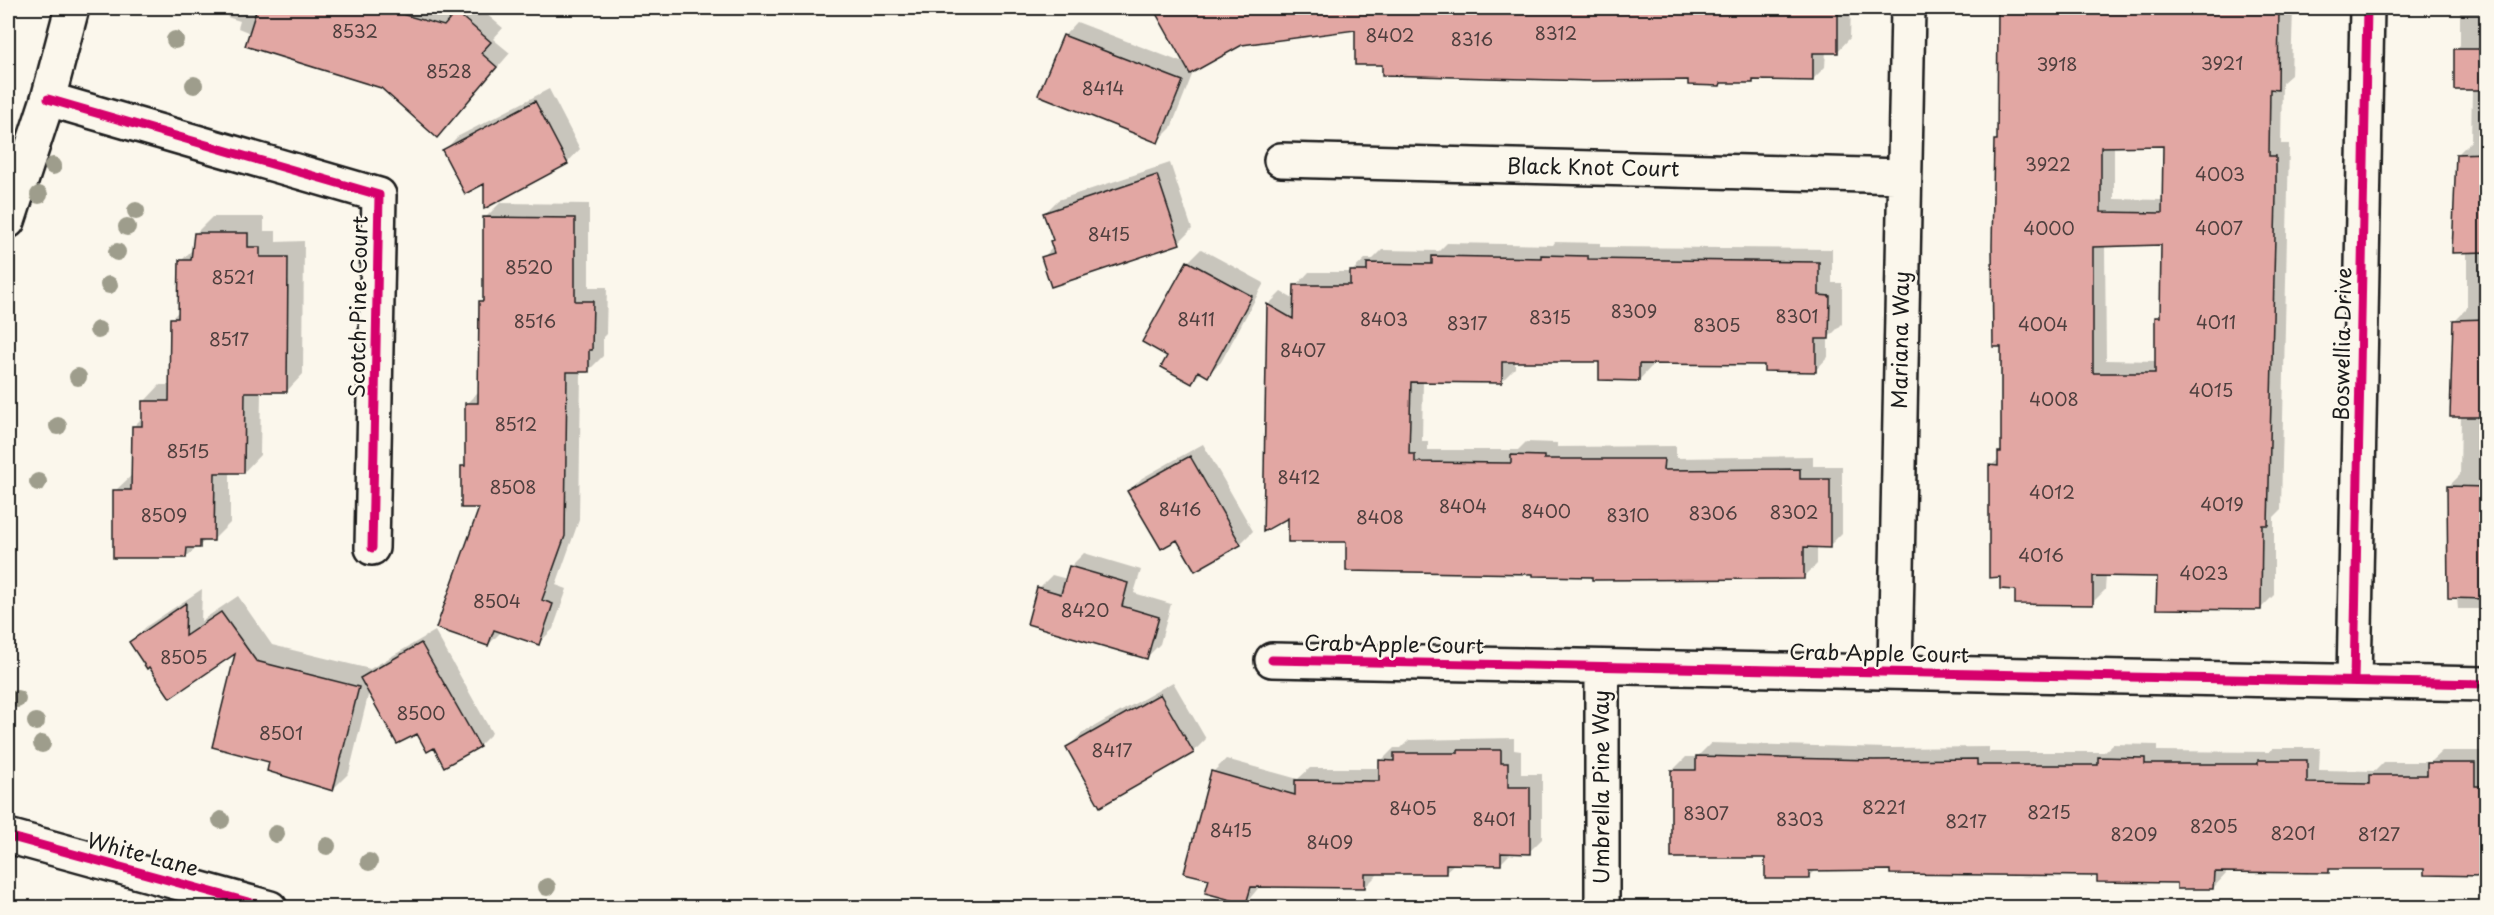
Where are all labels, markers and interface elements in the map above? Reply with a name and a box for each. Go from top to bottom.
house number: 8532 [332,17,378,44]
house number: 8312 [1535,19,1577,46]
house number: 8402 [1365,21,1415,48]
house number: 8316 [1451,25,1493,52]
house number: 3921 [2201,49,2243,76]
house number: 3918 [2036,50,2078,77]
house number: 8528 [426,57,472,84]
house number: 8414 [1082,74,1124,101]
street label: Black Knot Court [1506,148,1680,184]
house number: 3922 [2025,150,2071,177]
house number: 4003 [2195,160,2245,187]
house number: 4000 [2023,214,2075,241]
house number: 4007 [2195,214,2243,241]
street label: Scotch Pine Court [339,216,375,398]
house number: 8415 [1088,220,1130,247]
house number: 8520 [505,253,553,280]
house number: 8521 [211,263,255,290]
street label: Boswellia Drive [2324,267,2358,421]
street label: Mariana Way [1882,271,1916,409]
house number: 8309 [1611,297,1657,324]
house number: 8301 [1776,302,1818,329]
house number: 8315 [1529,303,1571,330]
house number: 8411 [1177,305,1215,332]
house number: 8403 [1360,305,1408,332]
house number: 8516 [514,307,556,334]
house number: 4011 [2196,308,2236,335]
house number: 8317 [1447,309,1487,336]
house number: 4004 [2018,310,2068,337]
house number: 8305 [1693,311,1741,338]
house number: 8517 [209,325,249,352]
house number: 8407 [1280,336,1326,363]
house number: 4015 [2189,376,2233,403]
house number: 4008 [2029,385,2079,412]
house number: 8512 [495,410,537,437]
house number: 8515 [167,437,209,464]
house number: 8412 [1278,463,1320,490]
house number: 8508 [489,473,537,500]
house number: 4012 [2029,478,2075,505]
house number: 4019 [2200,490,2244,517]
house number: 8404 [1439,492,1487,519]
house number: 8416 [1159,495,1201,522]
house number: 8400 [1521,497,1571,524]
house number: 8302 [1770,498,1818,525]
house number: 8306 [1688,499,1738,526]
house number: 8509 [141,501,187,528]
house number: 8310 [1607,501,1649,528]
house number: 8408 [1356,503,1404,530]
house number: 4016 [2018,541,2064,568]
house number: 4023 [2180,559,2228,586]
house number: 8504 [473,587,521,614]
house number: 8420 [1061,596,1109,623]
street label: Crab Apple Court [1304,625,1484,661]
street label: Crab Apple Court [1789,634,1969,670]
house number: 8505 [160,643,208,670]
street label: Umbrella Pine Way [1584,690,1616,884]
house number: 8500 [396,699,446,726]
house number: 8501 [259,719,303,746]
house number: 8417 [1092,736,1132,763]
house number: 8221 [1862,793,1906,820]
house number: 8405 [1389,794,1437,821]
house number: 8215 [2027,798,2071,825]
house number: 8307 [1683,799,1729,826]
house number: 8401 [1472,805,1516,832]
house number: 8303 [1776,805,1824,832]
house number: 8217 [1945,807,1987,834]
house number: 8205 [2190,812,2238,839]
house number: 8415 [1210,816,1252,843]
house number: 8201 [2270,819,2316,846]
house number: 8209 [2111,820,2157,847]
house number: 8127 [2358,820,2400,847]
street label: White Lane [84,823,203,883]
house number: 8409 [1307,828,1353,855]

